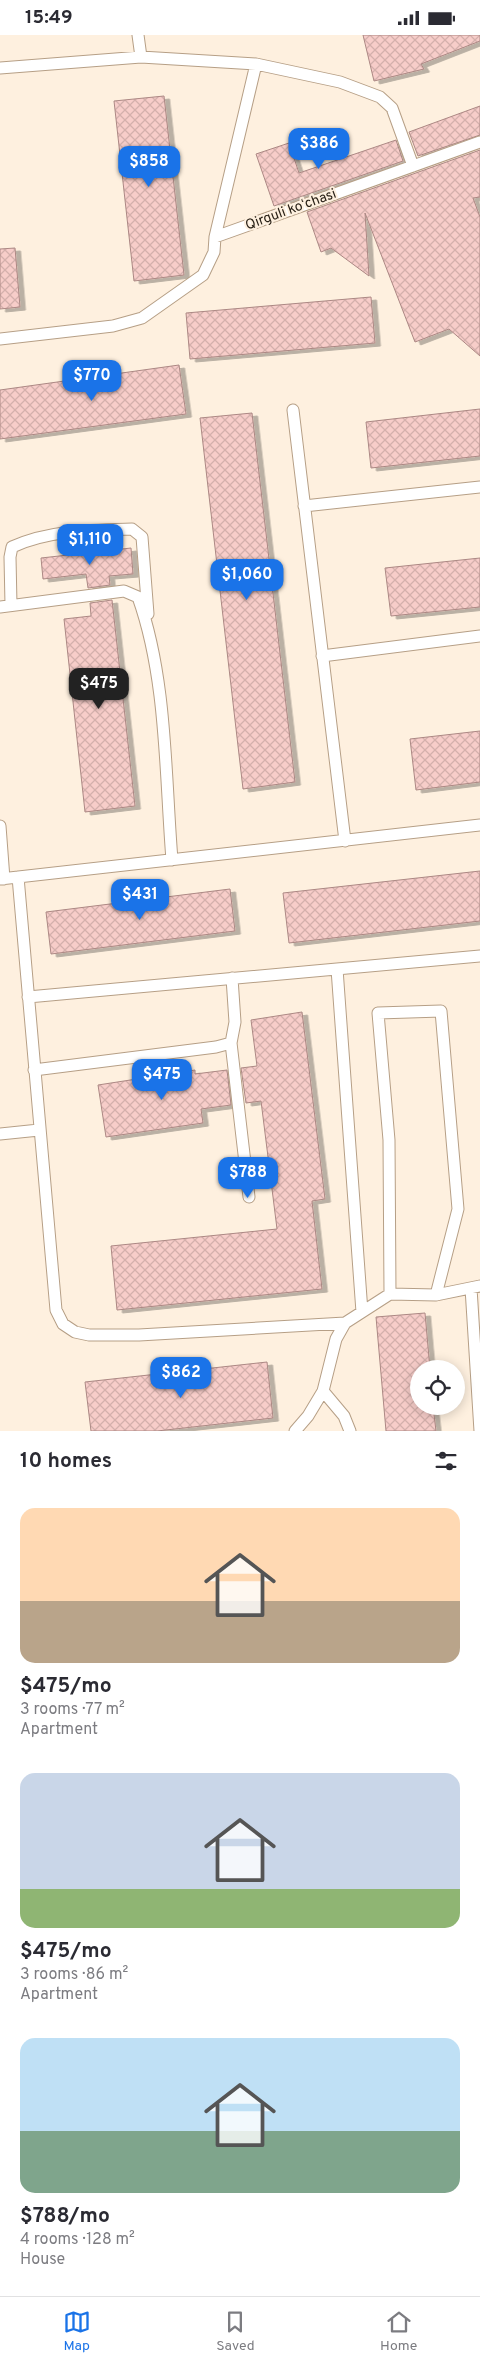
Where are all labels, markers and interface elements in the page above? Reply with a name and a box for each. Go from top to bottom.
text: 15:49 [25,6,73,30]
pin: $386 [289,127,349,170]
text: $386 [299,134,339,154]
pin: $858 [119,145,179,188]
text: $858 [129,152,169,172]
street label: Qirguli koʻchasi [243,186,339,234]
pin: $770 [62,359,122,402]
text: $770 [73,366,111,386]
pin: $1,110 [49,523,131,566]
text: $1,110 [68,530,112,550]
pin: $1,060 [206,559,288,601]
text: $1,060 [221,565,273,585]
pin: $475 [69,667,129,710]
text: $475 [80,674,118,694]
pin: $431 [110,879,170,921]
text: $431 [122,885,158,905]
pin: $475 [132,1059,192,1101]
text: $475 [143,1065,181,1085]
pin: $788 [218,1157,278,1199]
text: $788 [229,1163,267,1183]
pin: $862 [151,1357,211,1399]
map controls [410,1360,465,1415]
button: locate [410,1360,465,1415]
text: $862 [161,1363,201,1383]
icon: filters [432,1447,460,1475]
text: 10 homes [20,1448,112,1475]
icon: home [195,1540,285,1630]
text: $475/mo [20,1673,112,1700]
text: 3 rooms · 77 m² [20,1700,125,1720]
text: Apartment [20,1720,98,1740]
icon: home [195,1805,285,1895]
text: $475/mo [20,1938,112,1965]
text: 3 rooms · 86 m² [20,1965,128,1985]
text: Apartment [20,1985,98,2005]
icon: home [195,2070,285,2160]
text: $788/mo [20,2203,110,2230]
text: 4 rooms · 128 m² [20,2230,135,2250]
text: House [20,2250,65,2270]
tab: Map [63,2308,91,2355]
tab: Saved [216,2308,255,2355]
tab: Home [380,2308,417,2355]

